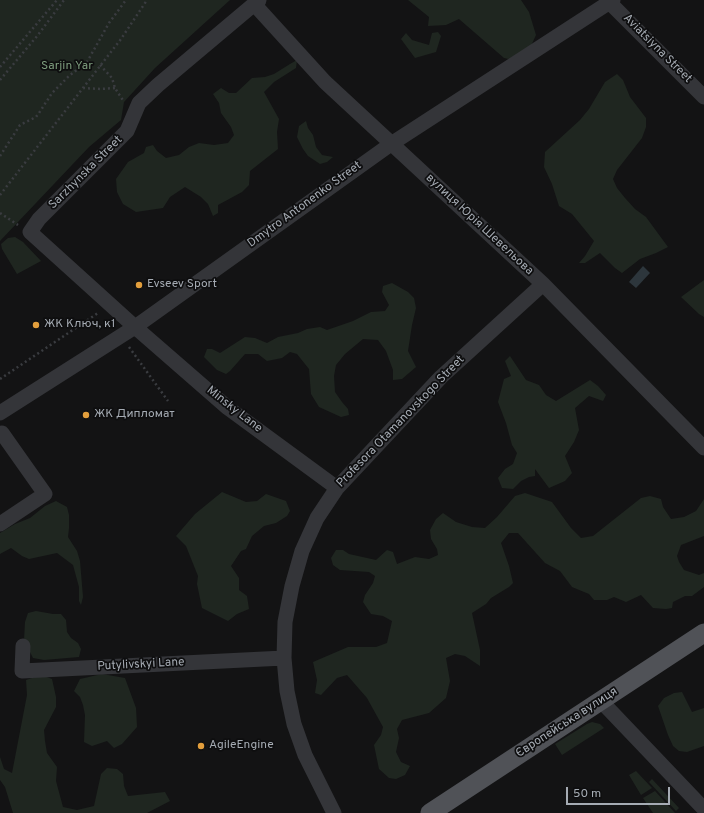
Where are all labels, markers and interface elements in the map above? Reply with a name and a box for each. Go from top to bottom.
street label: Aviatsiyna Street [620,12,694,86]
park label: Sarjin Yar [41,60,93,74]
street label: Sarzhynska Street [46,133,126,213]
street label: Dmytro Antonenko Street [245,159,365,251]
street label: вулиця Юрія Шевельова [422,171,536,279]
place label: Evseev Sport [147,278,217,292]
marker: Evseev Sport [134,280,144,290]
place label: ЖК Ключ, к1 [44,318,115,332]
marker: ЖК Ключ, к1 [31,320,41,330]
street label: Profesora Otamanovskogo Street [334,353,468,491]
street label: Minsky Lane [203,384,265,436]
place label: ЖК Дипломат [94,408,175,422]
marker: ЖК Дипломат [81,410,91,420]
street label: Putylivskyi Lane [97,656,185,674]
street label: Європейська вулиця [513,685,621,761]
place label: AgileEngine [209,739,274,753]
marker: AgileEngine [196,741,206,751]
scale bar [568,779,672,805]
text: 50 m [573,786,601,802]

